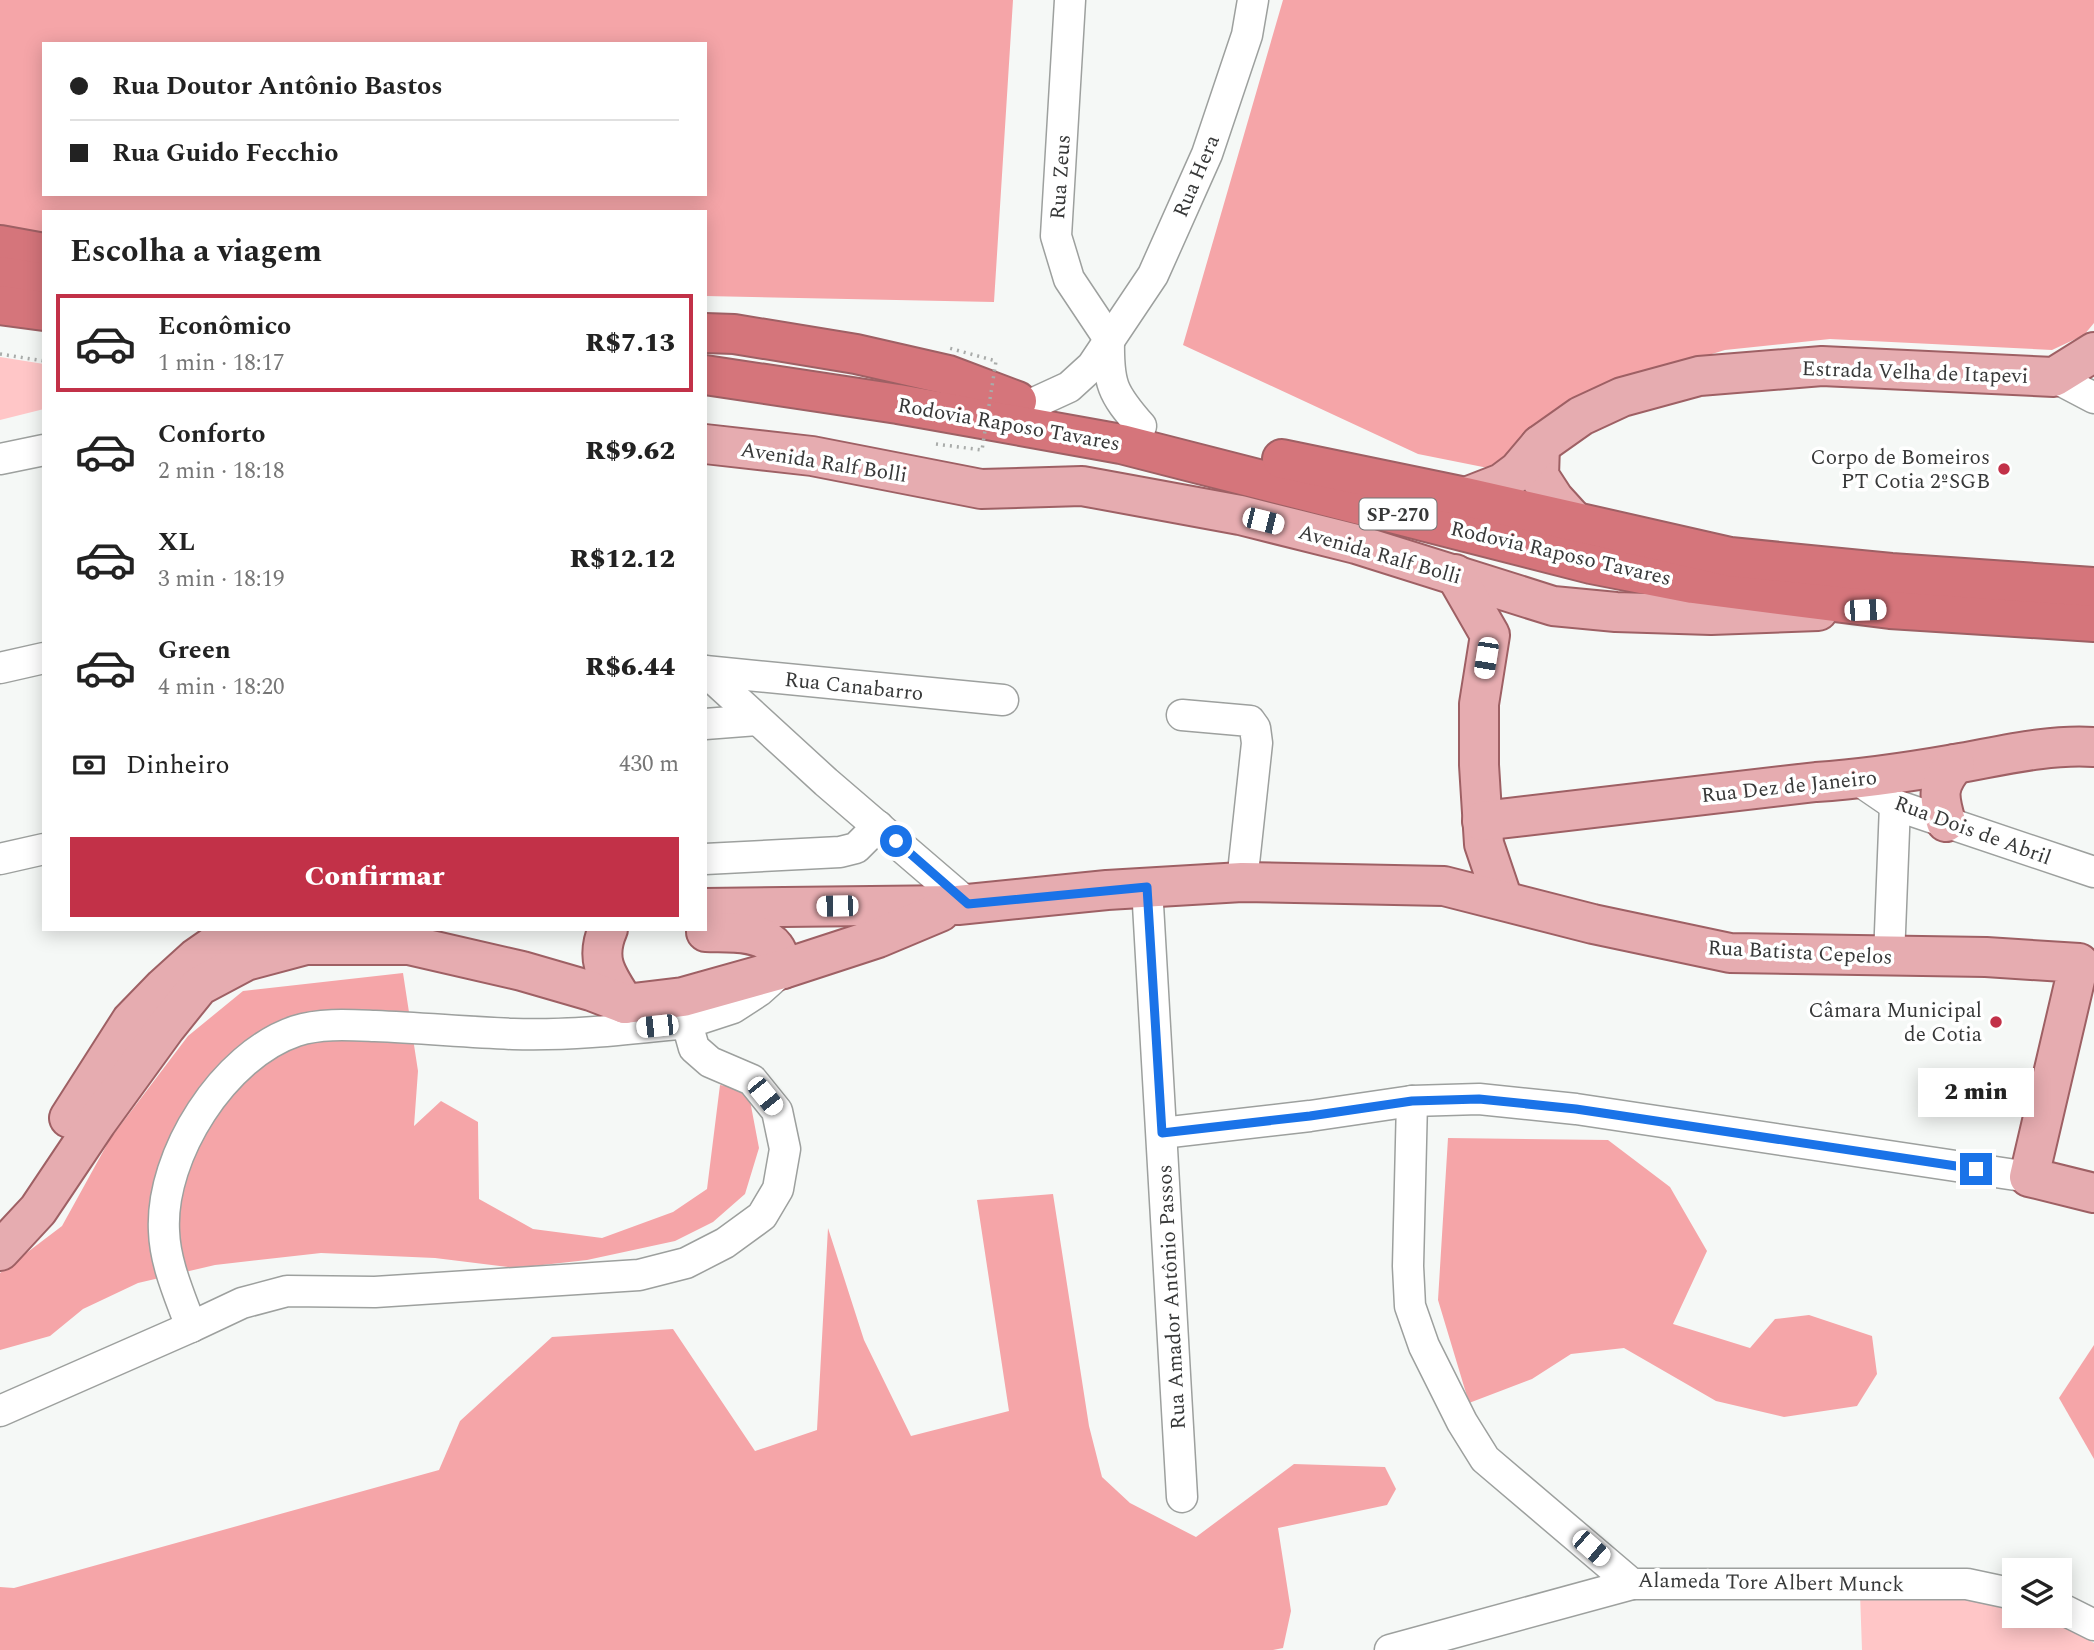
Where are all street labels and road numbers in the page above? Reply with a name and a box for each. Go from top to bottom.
street label: Rua Hera [1165,129,1229,223]
street label: Rua Zeus [1042,133,1080,221]
street label: Estrada Velha de Itapevi [1801,353,2029,393]
street label: Rodovia Raposo Tavares [895,390,1123,460]
street label: Avenida Ralf Bolli [738,434,909,492]
road number: SP-270 [1360,499,1436,530]
street label: Rodovia Raposo Tavares [1447,513,1674,595]
street label: Avenida Ralf Bolli [1294,516,1465,594]
street label: Rua Canabarro [783,664,925,710]
street label: Rua Dez de Janeiro [1700,762,1879,812]
street label: Rua Dois de Abril [1890,788,2056,874]
street label: Rua Batista Cepelos [1707,932,1893,974]
street label: Rua Amador Antônio Passos [1149,1164,1195,1430]
street label: Alameda Tore Albert Munck [1638,1565,1905,1601]

